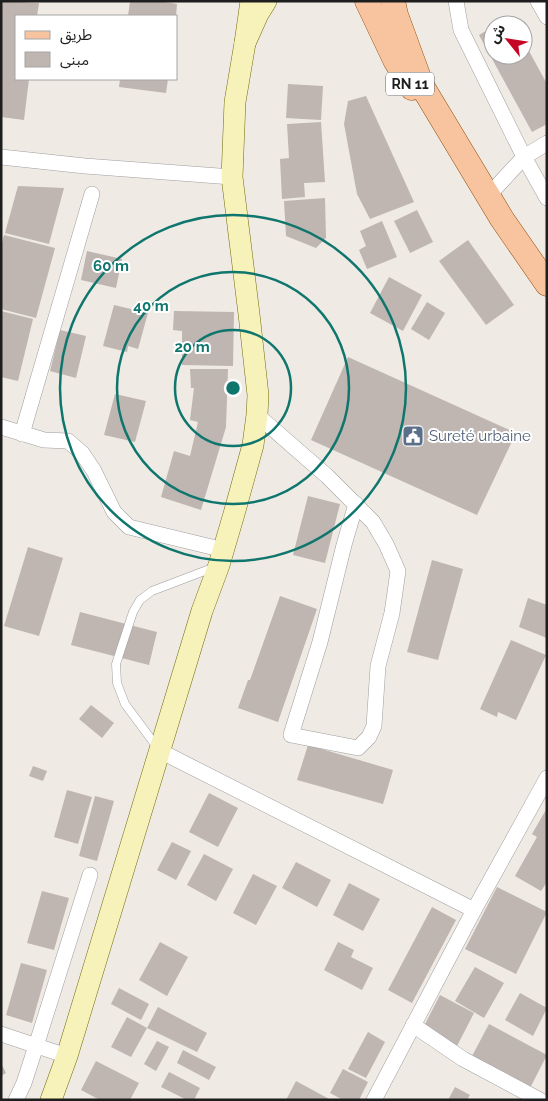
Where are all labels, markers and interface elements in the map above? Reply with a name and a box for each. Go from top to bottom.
legend [15,15,178,80]
north arrow [483,15,533,65]
text: ش [485,21,508,46]
text: طريق [60,26,92,45]
text: مبنى [60,51,89,69]
road number: RN 11 [386,72,434,96]
text: 60 m [93,257,129,275]
text: 40 m [133,297,169,315]
text: 20 m [174,338,210,356]
centre of rings [224,379,242,397]
public building icon: Sureté urbaine [401,424,425,448]
place label: Sureté urbaine [429,427,531,445]

